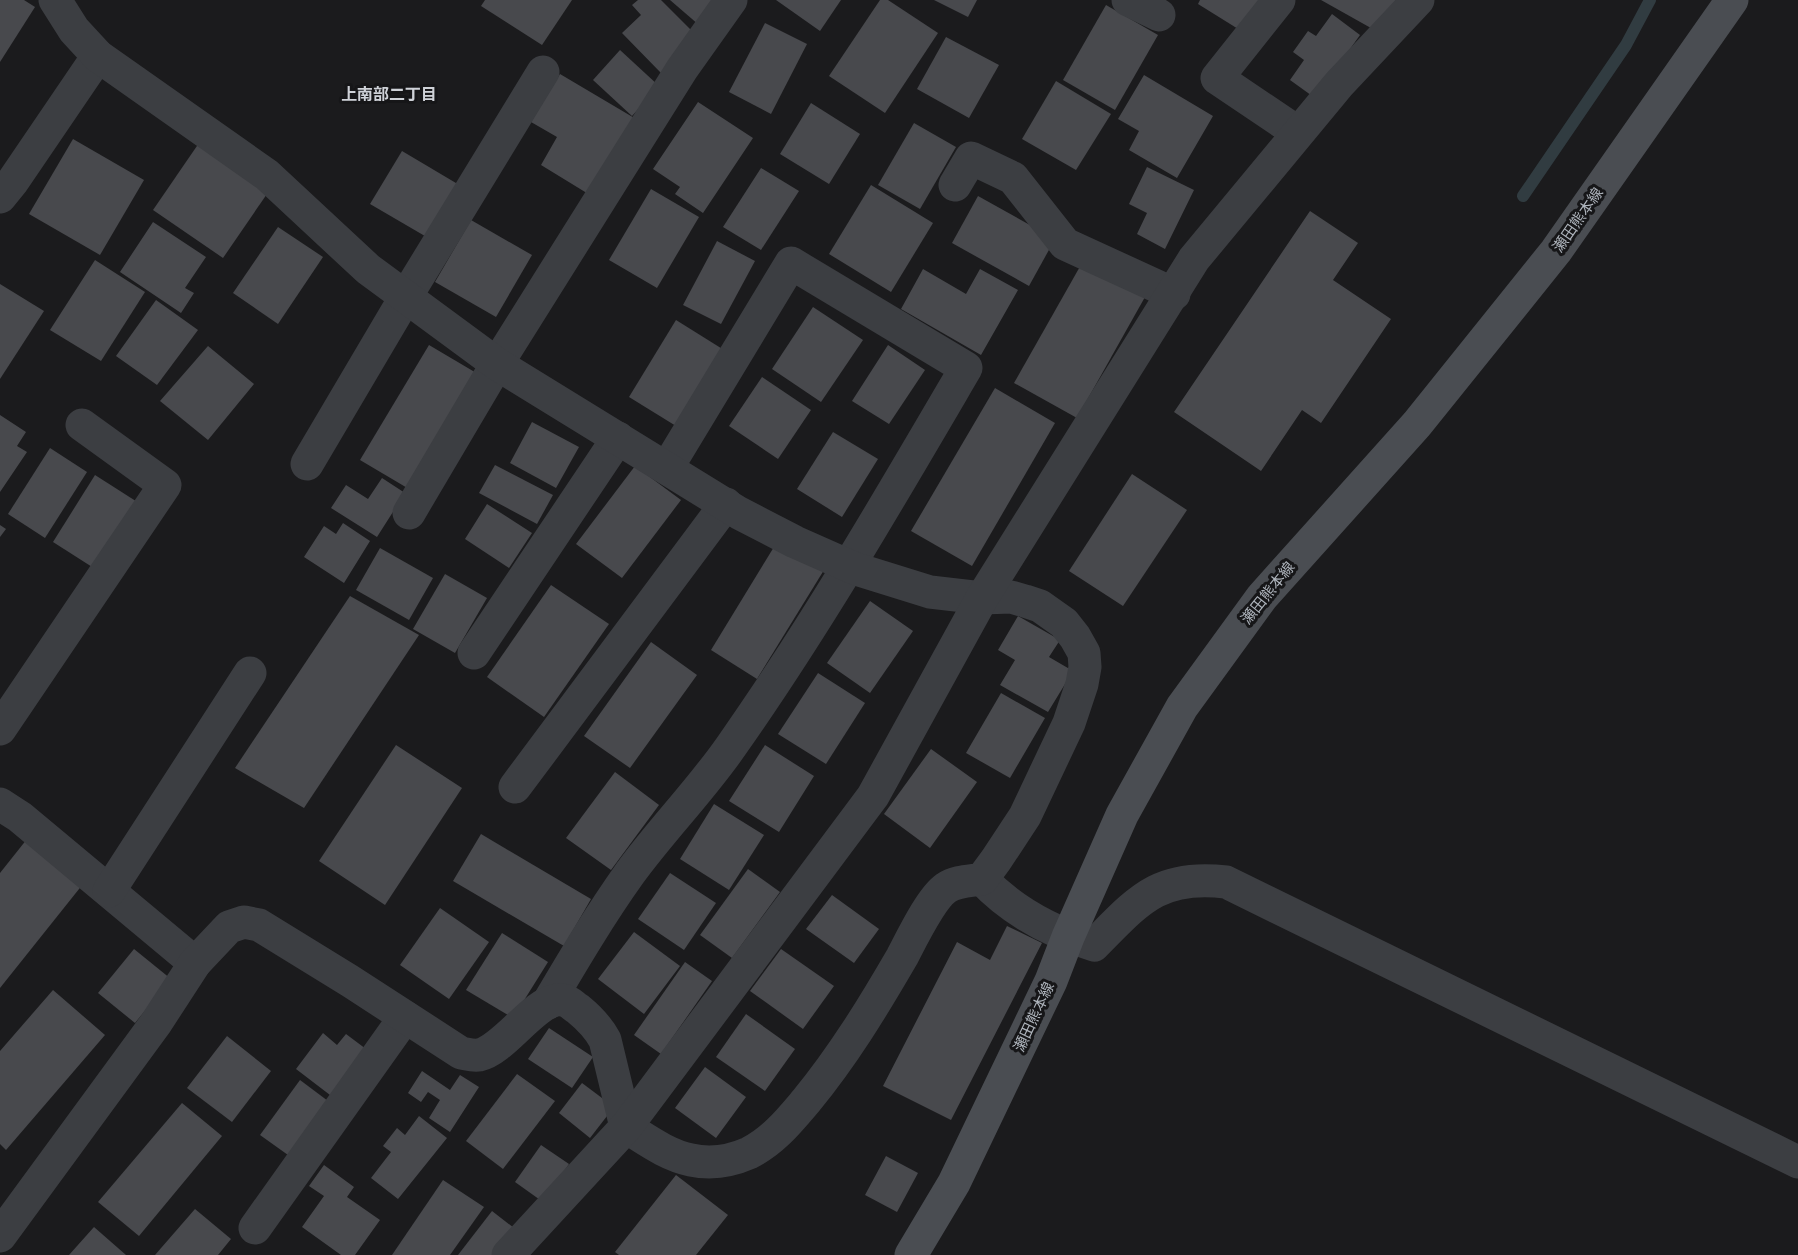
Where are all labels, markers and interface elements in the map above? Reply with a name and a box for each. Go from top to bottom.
district label: 上南部二丁目 [341,83,437,105]
street label: 瀬田熊本線 [1547,183,1607,256]
street label: 瀬田熊本線 [1236,557,1299,628]
street label: 瀬田熊本線 [1008,978,1058,1055]

